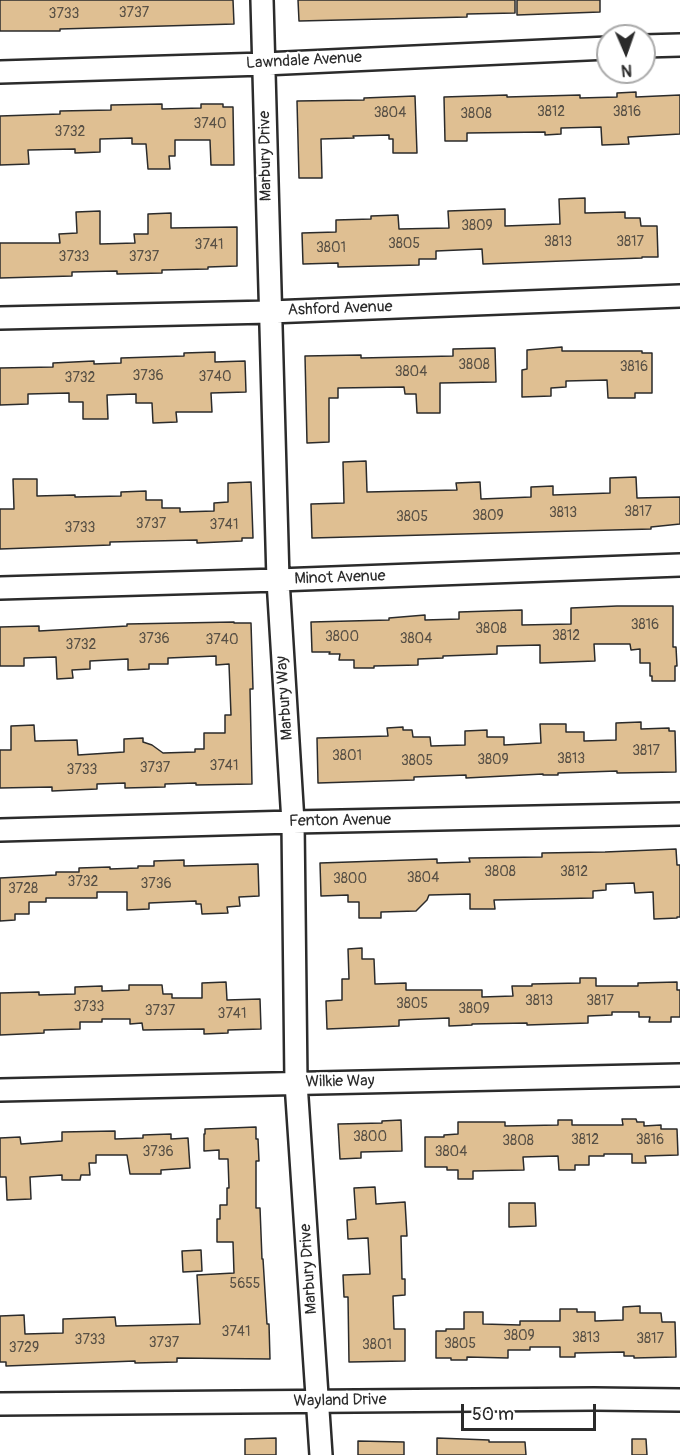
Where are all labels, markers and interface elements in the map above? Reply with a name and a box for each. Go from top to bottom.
house number: 3737 [119,5,149,21]
house number: 3733 [49,6,79,22]
north arrow [596,24,656,84]
street label: Lawndale Avenue [246,48,362,74]
text: N [621,60,632,80]
house number: 3812 [537,104,565,120]
house number: 3816 [613,104,641,120]
house number: 3804 [374,105,406,121]
house number: 3808 [460,106,492,122]
street label: Marbury Drive [256,110,276,202]
house number: 3740 [194,116,226,132]
house number: 3732 [55,124,85,140]
house number: 3809 [461,218,493,234]
house number: 3813 [544,234,572,250]
house number: 3817 [616,234,644,250]
house number: 3805 [388,236,420,252]
house number: 3741 [195,237,223,253]
house number: 3801 [316,240,346,256]
house number: 3733 [59,249,89,265]
house number: 3737 [129,249,159,265]
street label: Ashford Avenue [287,298,393,320]
house number: 3808 [458,357,490,373]
house number: 3816 [620,359,648,375]
house number: 3804 [395,364,427,380]
house number: 3736 [132,368,164,384]
house number: 3740 [199,369,231,385]
house number: 3732 [65,370,95,386]
house number: 3817 [624,504,652,520]
house number: 3813 [549,505,577,521]
house number: 3809 [472,508,504,524]
house number: 3805 [396,509,428,525]
house number: 3737 [136,516,166,532]
house number: 3741 [210,517,238,533]
house number: 3733 [65,520,95,536]
street label: Minot Avenue [294,567,386,589]
house number: 3816 [631,617,659,633]
house number: 3808 [475,621,507,637]
house number: 3812 [552,628,580,644]
house number: 3800 [325,629,359,645]
house number: 3736 [138,631,170,647]
house number: 3804 [400,631,432,647]
house number: 3740 [206,632,238,648]
house number: 3732 [66,637,96,653]
street label: Marbury Way [272,655,298,741]
house number: 3817 [632,743,660,759]
house number: 3801 [332,748,362,764]
house number: 3813 [557,751,585,767]
house number: 3809 [477,752,509,768]
house number: 3805 [401,753,433,769]
house number: 3741 [210,758,238,774]
house number: 3737 [140,760,170,776]
house number: 3733 [67,762,97,778]
street label: Fenton Avenue [289,811,391,831]
house number: 3808 [484,864,516,880]
house number: 3812 [560,864,588,880]
house number: 3804 [407,870,439,886]
house number: 3800 [333,871,367,887]
house number: 3732 [68,874,98,890]
house number: 3736 [140,876,172,892]
house number: 3728 [8,881,38,897]
house number: 3813 [525,993,553,1009]
house number: 3817 [586,993,614,1009]
house number: 3805 [396,996,428,1012]
house number: 3733 [74,999,104,1015]
house number: 3809 [458,1001,490,1017]
house number: 3737 [145,1003,175,1019]
house number: 3741 [218,1006,246,1022]
street label: Wilkie Way [305,1072,375,1092]
house number: 3800 [353,1129,387,1145]
house number: 3812 [571,1132,599,1148]
house number: 3816 [636,1132,664,1148]
house number: 3808 [502,1133,534,1149]
house number: 3736 [142,1144,174,1160]
house number: 3804 [435,1144,467,1160]
street label: Marbury Drive [296,1223,322,1315]
house number: 5655 [230,1276,260,1292]
house number: 3741 [222,1324,250,1340]
house number: 3809 [503,1328,535,1344]
house number: 3813 [572,1330,600,1346]
house number: 3817 [636,1331,664,1347]
house number: 3733 [75,1332,105,1348]
house number: 3737 [149,1335,179,1351]
house number: 3805 [444,1336,476,1352]
house number: 3801 [362,1337,392,1353]
house number: 3729 [9,1340,39,1356]
street label: Wayland Drive [293,1391,387,1411]
scale bar [464,1392,599,1430]
text: 50 m [472,1403,514,1426]

